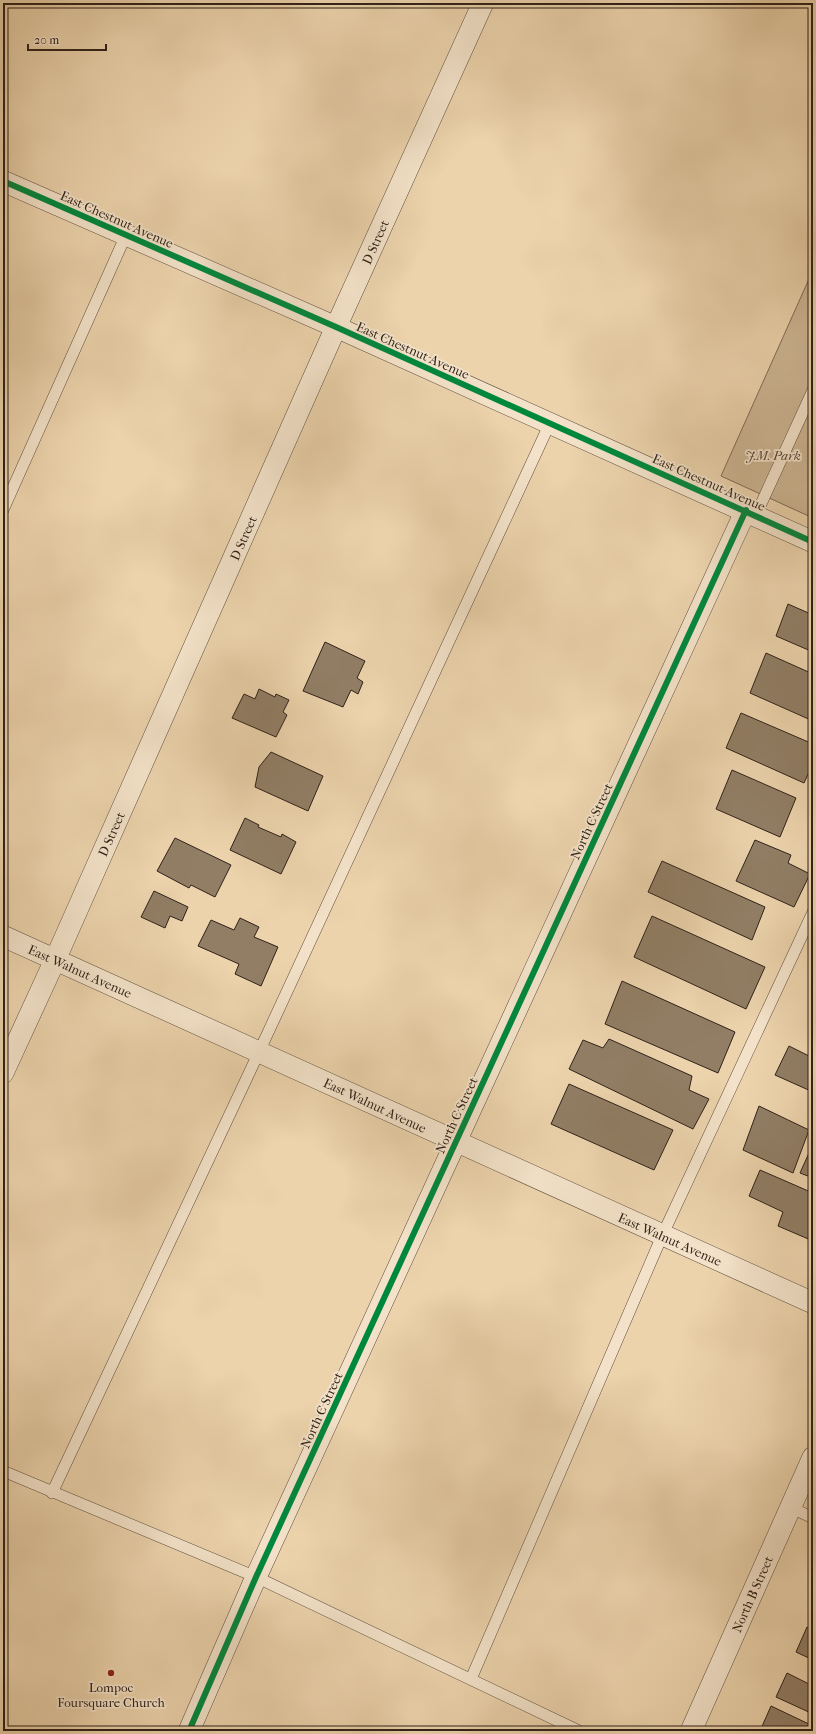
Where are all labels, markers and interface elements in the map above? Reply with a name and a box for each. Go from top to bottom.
scale bar [28,26,106,52]
text: 20 m [34,33,59,47]
street label: East Chestnut Avenue [58,188,176,251]
street label: D Street [359,217,392,267]
street label: East Chestnut Avenue [354,319,472,382]
park label: J.M. Park [745,448,801,463]
street label: East Chestnut Avenue [650,451,768,514]
street label: D Street [227,513,260,563]
street label: North C Street [567,780,616,862]
street label: D Street [95,809,128,859]
street label: East Walnut Avenue [26,942,134,1001]
street label: North C Street [432,1074,481,1156]
street label: East Walnut Avenue [321,1075,429,1136]
street label: East Walnut Avenue [616,1210,724,1269]
street label: North C Street [297,1369,346,1451]
street label: North B Street [729,1553,776,1635]
marker: Lompoc Foursquare Church [106,1668,116,1678]
place label: Lompoc Foursquare Church [57,1680,165,1710]

